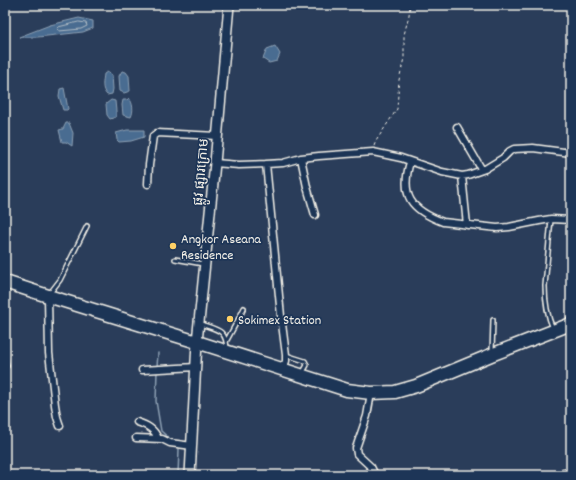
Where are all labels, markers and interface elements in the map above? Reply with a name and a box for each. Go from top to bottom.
street label: ផ្លូវ ផ្សារក្រោម [189,138,215,207]
place label: Angkor Aseana Residence [181,230,261,266]
marker: Angkor Aseana Residence [168,241,178,251]
place label: Sokimex Station [238,311,321,331]
marker: Sokimex Station [225,314,235,324]

